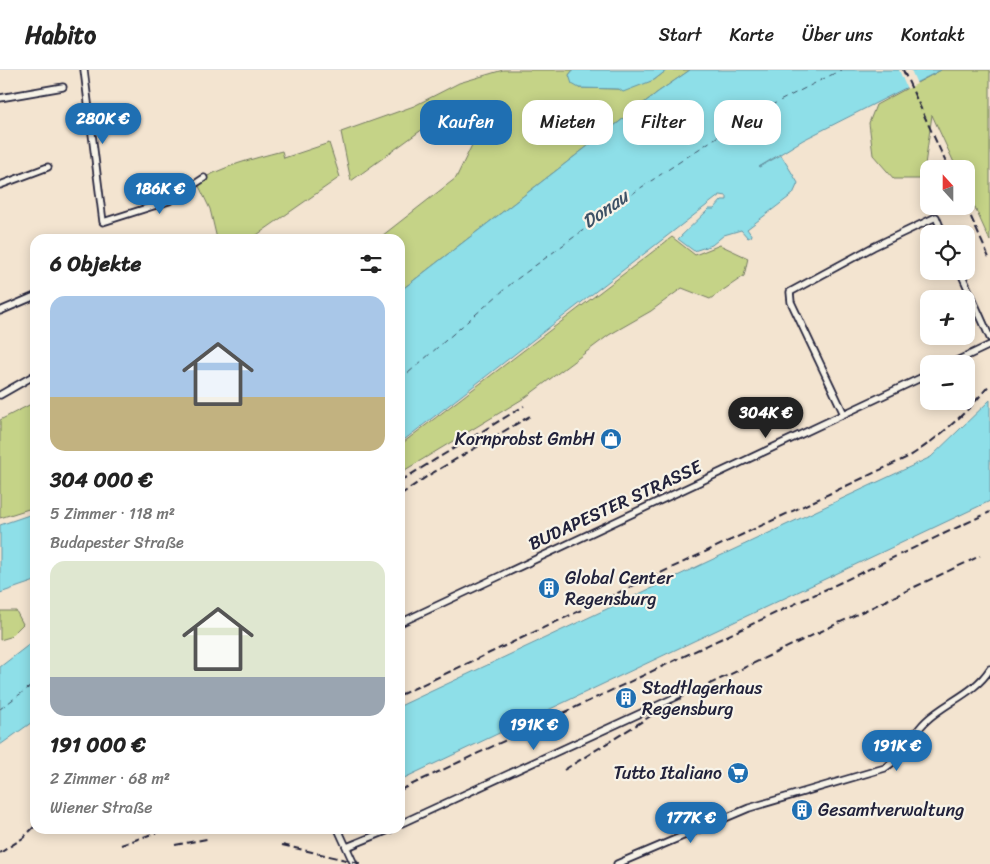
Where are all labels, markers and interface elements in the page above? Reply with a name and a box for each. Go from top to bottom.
text: Habito [25,14,96,56]
text: Start [659,19,702,51]
text: Karte [730,19,774,51]
text: Über uns [802,19,873,51]
text: Kontakt [901,19,965,51]
chip: Kaufen [420,100,512,145]
chip: Mieten [522,100,613,145]
chip: Filter [623,100,704,145]
chip: Neu [714,100,781,145]
pin: 280K € [62,102,144,145]
text: 280K € [76,104,130,133]
north arrow [920,160,975,215]
map controls [920,160,975,410]
pin: 186K € [119,172,201,215]
text: 186K € [135,174,185,203]
water label: Donau [575,179,638,237]
button: locate [920,225,975,280]
text: 6 Objekte [50,245,141,283]
icon: filters [357,250,385,278]
button: + [920,290,975,345]
icon: home [173,329,263,419]
button: − [920,355,975,410]
pin: 304K € [725,396,807,439]
text: 304K € [739,398,793,427]
place label: Kornprobst GmbH [455,423,595,455]
shop icon: Kornprobst GmbH [599,427,623,451]
street label: BUDAPESTER STRASSE [523,450,708,559]
text: 304 000 € [50,461,153,499]
text: 5 Zimmer · 118 m² [50,499,175,528]
text: Budapester Straße [50,528,184,557]
place label: Global Center Regensburg [565,562,675,615]
building icon: Global Center Regensburg [537,576,561,600]
icon: home [173,594,263,684]
place label: Stadtlagerhaus Regensburg [642,672,763,725]
building icon: Stadtlagerhaus Regensburg [614,686,638,710]
pin: 191K € [493,708,575,751]
text: 191K € [510,710,558,739]
text: 191 000 € [50,726,146,764]
pin: 191K € [856,730,938,772]
text: 191K € [873,731,921,760]
place label: Tutto Italiano [613,757,722,789]
supermarket icon: Tutto Italiano [726,761,750,785]
text: 2 Zimmer · 68 m² [50,764,170,793]
text: Wiener Straße [50,793,152,822]
place label: Gesamtverwaltung [818,794,964,826]
building icon: Gesamtverwaltung [790,798,814,822]
pin: 177K € [650,802,732,844]
text: 177K € [666,803,716,832]

